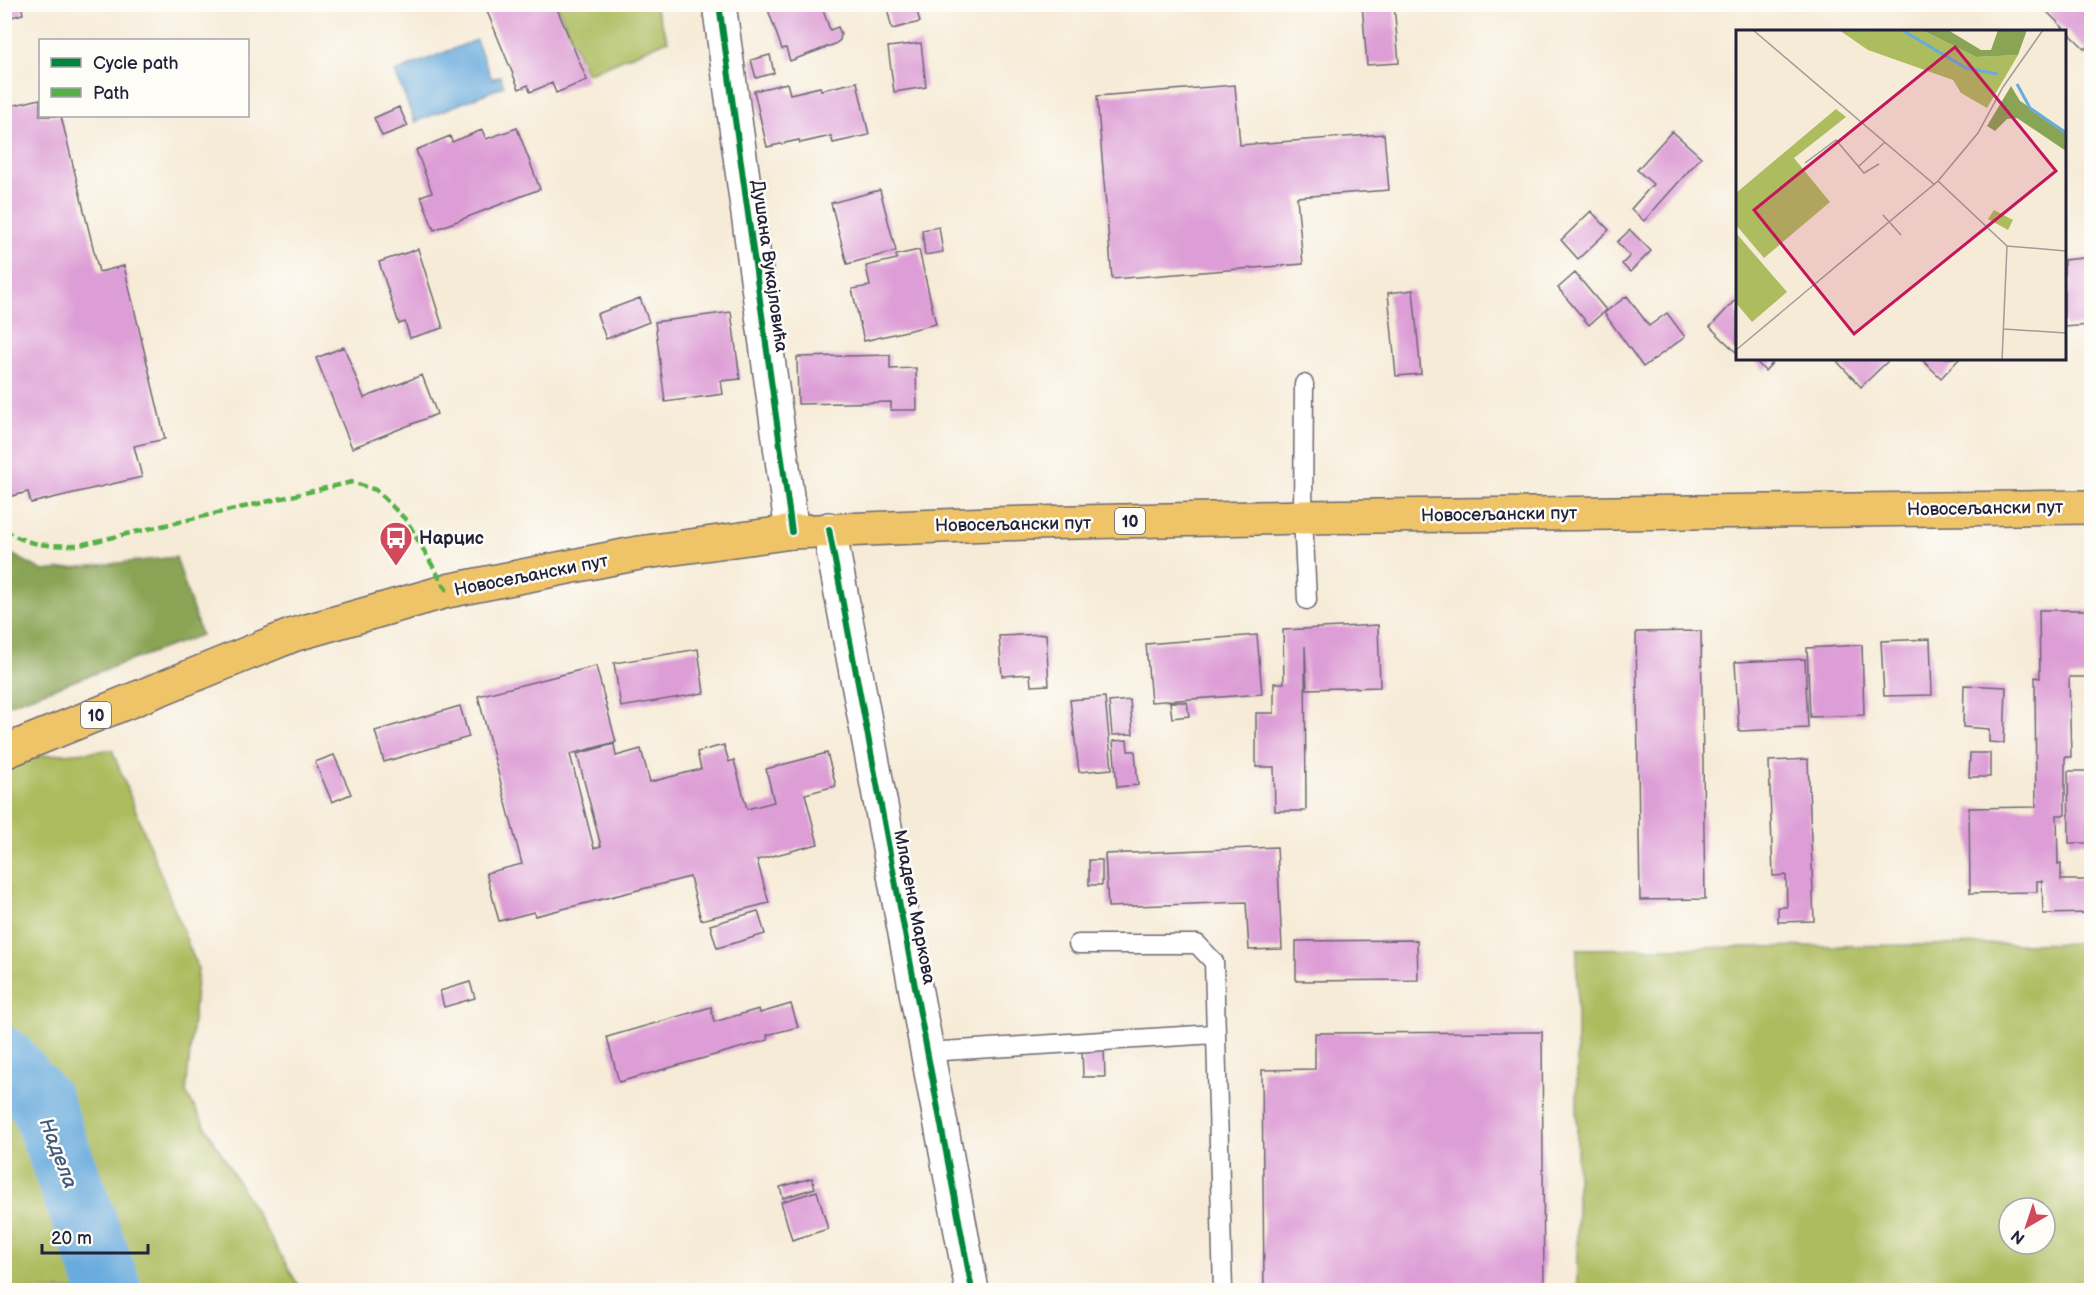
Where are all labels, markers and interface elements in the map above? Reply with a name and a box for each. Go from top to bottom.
inset map [1736,30,2066,360]
legend [39,39,249,117]
text: Cycle path [93,53,179,74]
text: Path [93,83,129,104]
street label: Душана Вукајловића [747,179,792,354]
street label: Новосељански пут [1907,497,2064,520]
street label: Новосељански пут [1421,503,1578,526]
road number: 10 [1115,508,1145,534]
street label: Новосељански пут [935,513,1092,536]
bus stop icon: Нарцис [378,520,414,567]
place label: Нарцис [419,528,484,549]
street label: Новосељански пут [452,550,610,601]
road number: 10 [81,702,111,728]
street label: Младена Маркова [889,828,940,987]
water label: Надела [34,1115,82,1192]
north arrow [1997,1196,2057,1256]
scale bar [42,1217,148,1255]
text: N [2008,1225,2029,1248]
text: 20 m [51,1228,92,1249]

